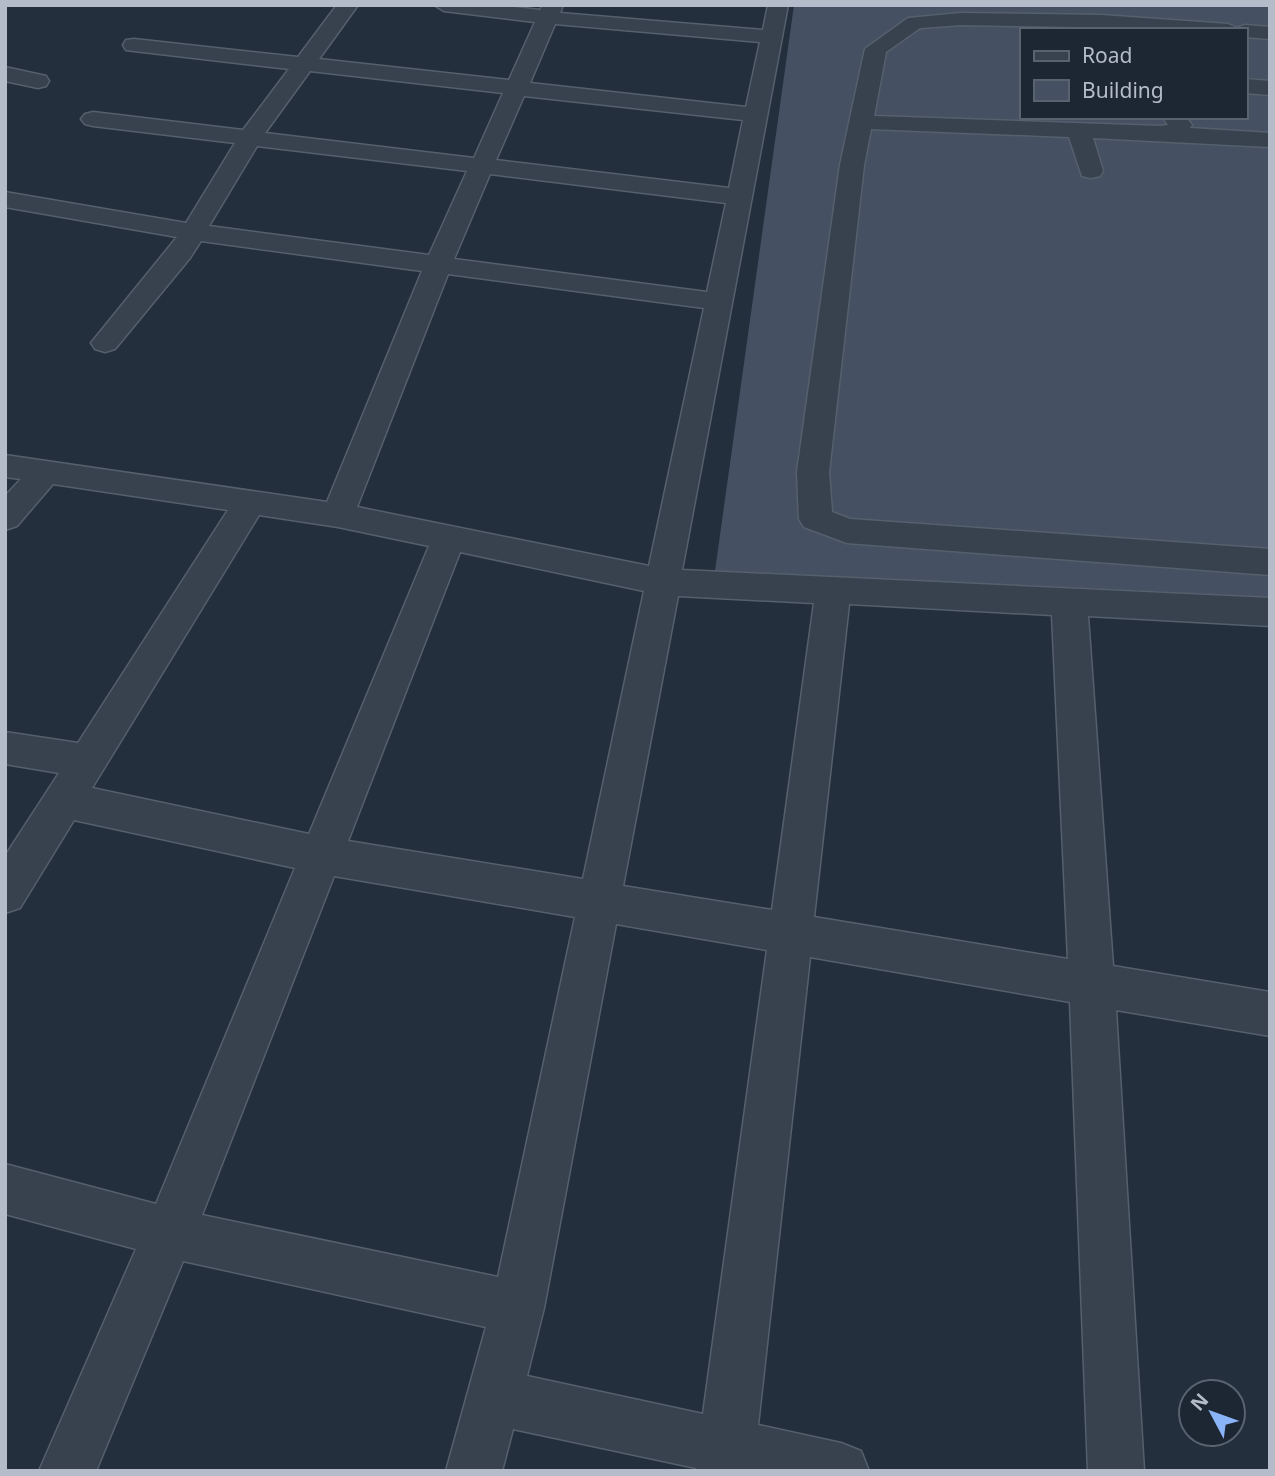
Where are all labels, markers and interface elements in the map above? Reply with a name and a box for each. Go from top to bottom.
legend [1020,28,1247,119]
text: Road [1082,41,1132,69]
text: Building [1082,76,1164,104]
north arrow [1177,1378,1247,1448]
text: N [1184,1387,1214,1416]

